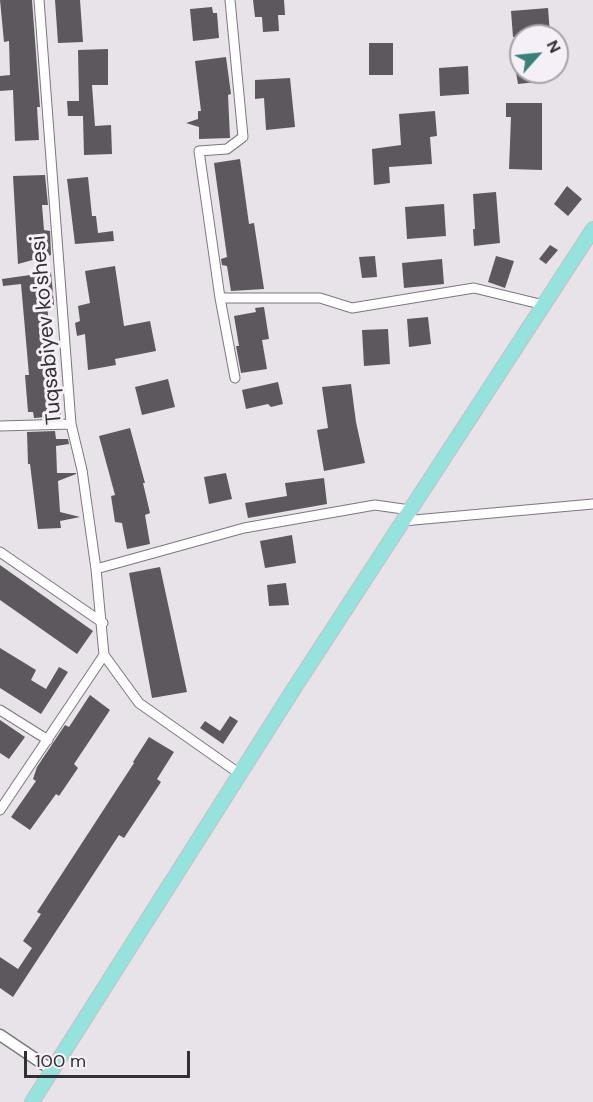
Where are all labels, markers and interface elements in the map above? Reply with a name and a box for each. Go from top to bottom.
north arrow [509,24,569,84]
text: N [542,37,566,56]
street label: Tuqsabiyev ko'shesi [26,234,68,426]
scale bar [27,1039,194,1077]
text: 100 m [35,1049,86,1073]

